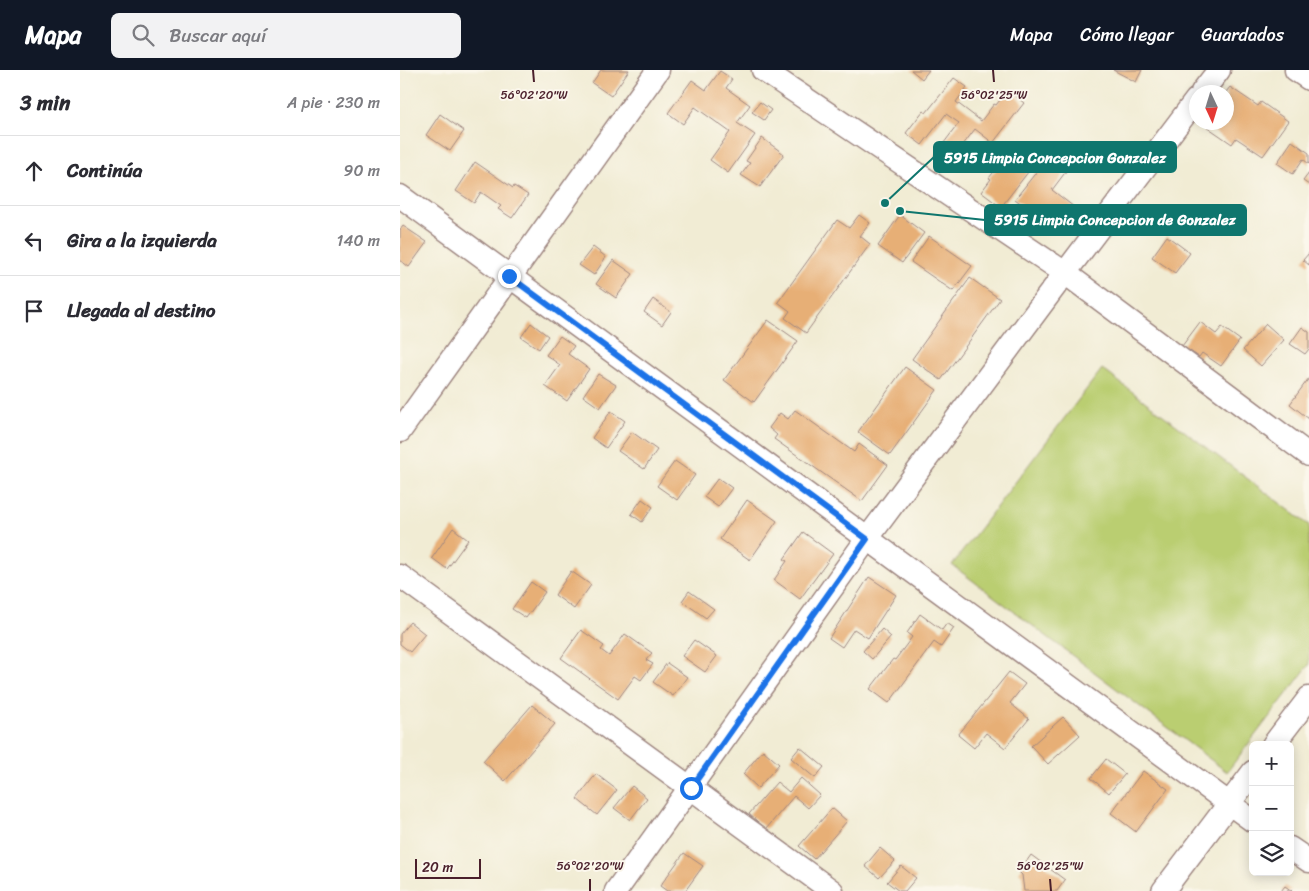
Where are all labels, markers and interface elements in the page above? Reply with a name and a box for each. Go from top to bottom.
search box [111,13,461,58]
text: Mapa [25,14,81,56]
text: Buscar aquí [169,19,266,52]
text: Mapa [1010,19,1052,51]
text: Cómo llegar [1080,19,1173,51]
text: Guardados [1201,19,1284,51]
icon: search [129,21,157,49]
text: 3 min [20,84,70,122]
text: 56°02'20"W [501,84,568,106]
text: 56°02'25"W [961,84,1028,106]
north arrow [1189,85,1234,130]
text: A pie · 230 m [287,88,380,117]
callout: 5915 Limpia Concepcion Gonzalez [934,142,1176,172]
text: 5915 Limpia Concepcion Gonzalez [944,145,1167,171]
text: Continúa [67,154,142,187]
text: 90 m [344,156,380,185]
icon: ahead [20,157,48,185]
callout: 5915 Limpia Concepcion de Gonzalez [985,205,1246,235]
text: 5915 Limpia Concepcion de Gonzalez [994,207,1237,233]
text: Gira a la izquierda [67,224,217,257]
text: 140 m [337,226,380,255]
icon: left [20,227,48,255]
route end [498,265,521,288]
text: Llegada al destino [67,294,216,327]
icon: arrive [20,297,48,325]
map controls [1249,741,1294,876]
button: + [1249,741,1294,786]
route start [680,777,703,800]
button: − [1249,786,1294,831]
button: layers [1249,831,1294,876]
text: 20 m [422,855,453,880]
text: 56°02'20"W [557,855,624,877]
text: 56°02'25"W [1017,855,1084,877]
scale bar [415,856,481,879]

